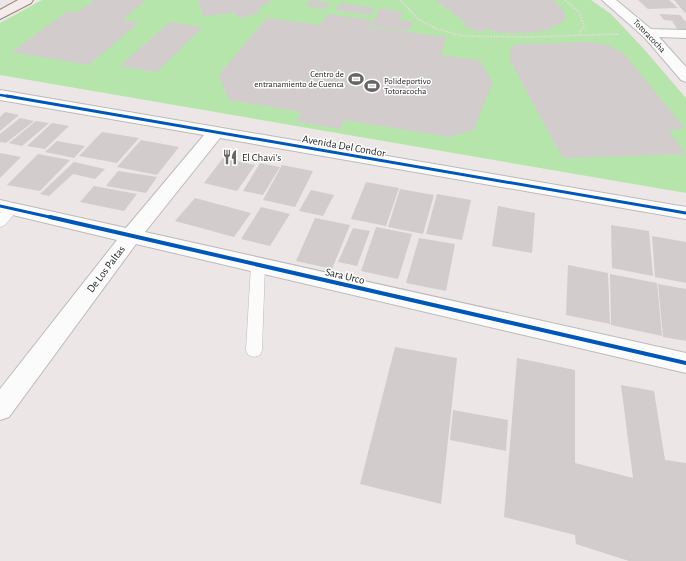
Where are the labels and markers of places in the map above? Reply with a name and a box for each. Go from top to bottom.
place label: Centro de entranamiento de Cuenca [254,70,344,89]
sports icon: Centro de entranamiento de Cuenca [347,70,365,88]
sports icon: Polideportivo Totoracocha [363,77,381,95]
place label: Polideportivo Totoracocha [384,77,431,96]
restaurant icon: El Chavi's [221,148,239,166]
place label: El Chavi's [242,152,281,163]

